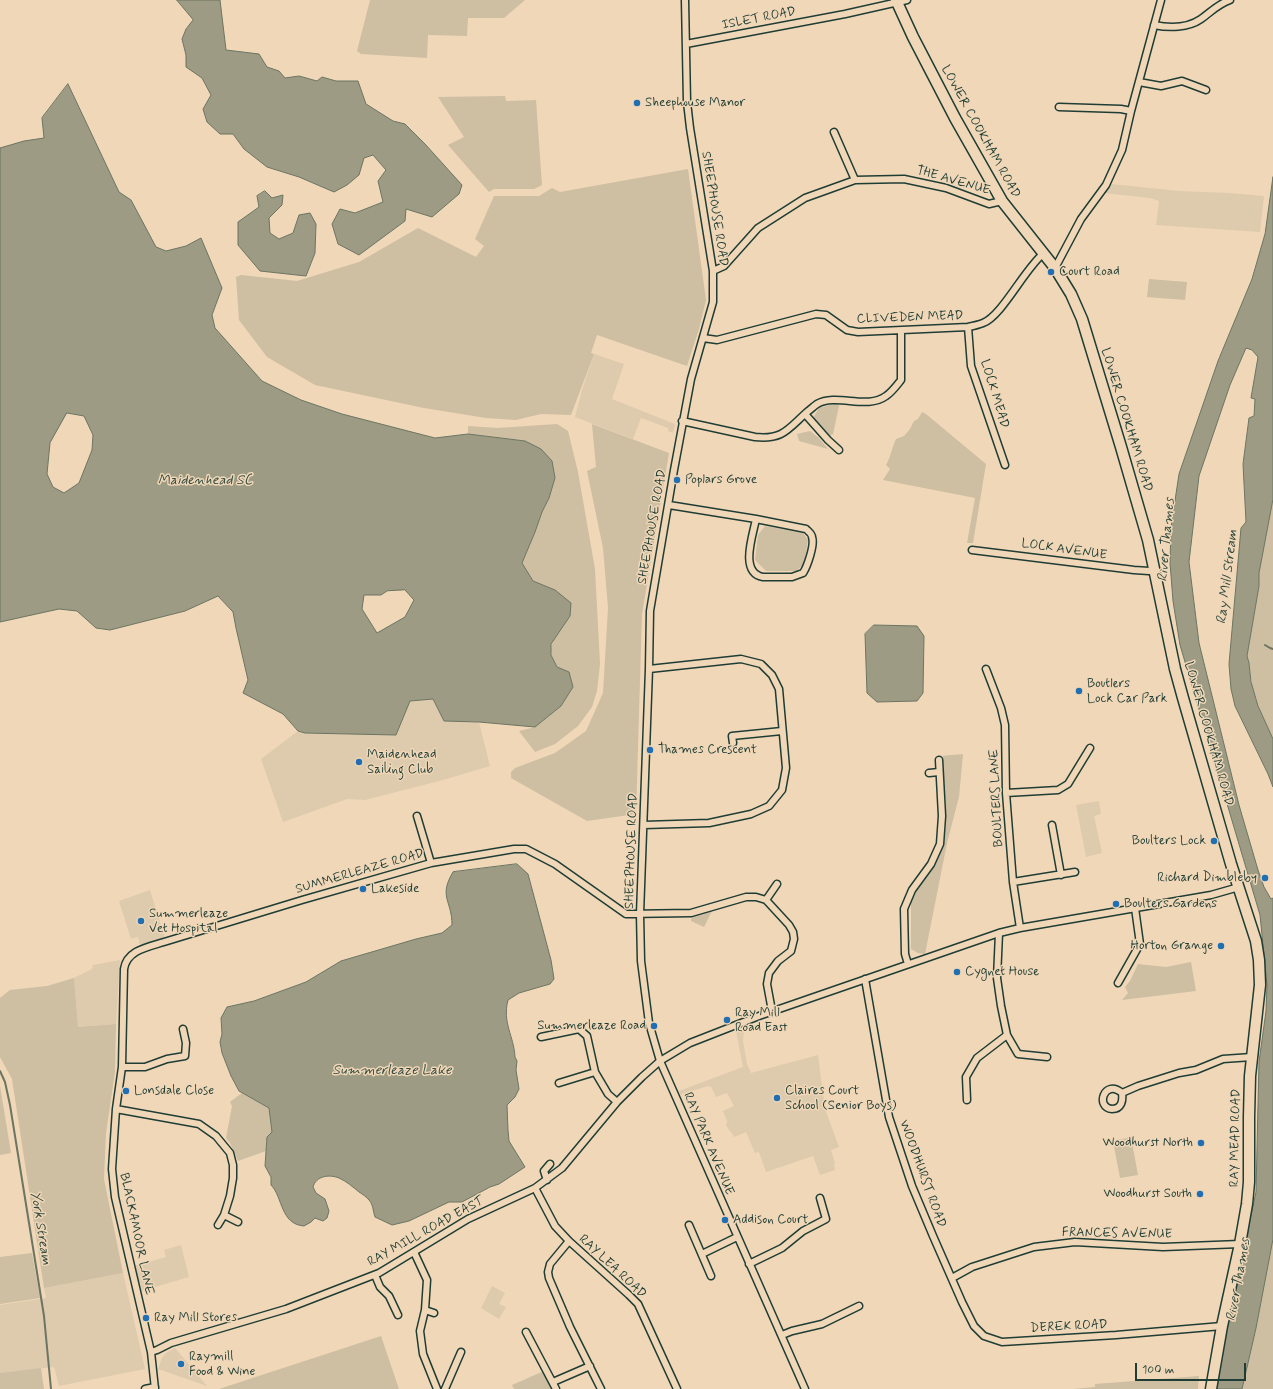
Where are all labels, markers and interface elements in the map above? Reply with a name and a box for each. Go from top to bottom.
street label: ISLET ROAD [721,4,797,34]
street label: LOWER COOKHAM ROAD [937,63,1023,201]
place label: Sheephouse Manor [645,95,745,111]
marker: Sheephouse Manor [632,98,642,108]
street label: SHEEPHOUSE ROAD [697,150,731,268]
street label: THE AVENUE [914,163,992,199]
place label: Court Road [1059,264,1120,280]
marker: Court Road [1046,267,1056,277]
street label: CLIVEDEN MEAD [856,308,964,328]
street label: LOWER COOKHAM ROAD [1097,346,1155,494]
street label: LOCK MEAD [976,358,1012,430]
street label: SHEEPHOUSE ROAD [635,468,671,586]
place label: Poplars Grove [685,472,757,488]
water label: Maidenhead SC [158,473,252,489]
marker: Poplars Grove [672,475,682,485]
water label: River Thames [1155,497,1179,583]
water label: Ray Mill Stream [1214,529,1242,625]
street label: LOCK AVENUE [1020,536,1108,564]
street label: LOWER COOKHAM ROAD [1180,660,1236,808]
place label: Boutlers Lock Car Park [1087,676,1167,707]
marker: Boutlers Lock Car Park [1074,686,1084,696]
place label: Thames Crescent [658,742,757,758]
marker: Thames Crescent [645,745,655,755]
place label: Maidenhead Sailing Club [367,747,436,778]
street label: BOULTERS LANE [987,748,1007,848]
marker: Maidenhead Sailing Club [354,757,364,767]
street label: SHEEPHOUSE ROAD [622,793,642,909]
place label: Boulters Lock [1132,833,1206,849]
marker: Boulters Lock [1209,836,1219,846]
street label: SUMMERLEAZE ROAD [294,846,426,898]
place label: Richard Dimbleby [1157,870,1257,886]
marker: Richard Dimbleby [1260,873,1270,883]
place label: Lakeside [371,881,419,897]
marker: Lakeside [358,884,368,894]
place label: Boulters Gardens [1124,896,1217,912]
marker: Boulters Gardens [1111,899,1121,909]
place label: Summerleaze Vet Hospital [149,906,228,937]
marker: Summerleaze Vet Hospital [136,916,146,926]
place label: Horton Grange [1130,938,1213,954]
marker: Horton Grange [1216,941,1226,951]
place label: Cygnet House [965,964,1039,980]
marker: Cygnet House [952,967,962,977]
place label: Ray Mill Road East [735,1005,787,1036]
marker: Ray Mill Road East [722,1015,732,1025]
place label: Summerleaze Road [537,1018,646,1034]
marker: Summerleaze Road [649,1021,659,1031]
water label: Summerleaze Lake [332,1063,452,1079]
place label: Lonsdale Close [134,1083,214,1099]
place label: Claires Court School (Senior Boys) [785,1083,896,1114]
marker: Lonsdale Close [121,1086,131,1096]
street label: RAY MEAD ROAD [1227,1089,1245,1187]
street label: RAY PARK AVENUE [679,1090,737,1198]
marker: Claires Court School (Senior Boys) [772,1093,782,1103]
street label: WOODHURST ROAD [895,1118,949,1230]
place label: Woodhurst North [1103,1135,1193,1151]
marker: Woodhurst North [1196,1138,1206,1148]
street label: BLACKAMOOR LANE [115,1171,157,1297]
place label: Woodhurst South [1104,1186,1192,1202]
marker: Woodhurst South [1195,1189,1205,1199]
water label: York Stream [26,1190,54,1266]
street label: RAY MILL ROAD EAST [365,1194,487,1270]
place label: Addison Court [733,1212,808,1228]
marker: Addison Court [720,1215,730,1225]
street label: FRANCES AVENUE [1062,1225,1172,1243]
street label: RAY LEA ROAD [575,1232,649,1302]
water label: River Thames [1223,1237,1255,1323]
place label: Ray Mill Stores [154,1310,237,1326]
marker: Ray Mill Stores [141,1313,151,1323]
street label: DEREK ROAD [1030,1317,1108,1337]
place label: Raymill Food & Wine [189,1349,255,1380]
scale bar [1137,1355,1248,1381]
marker: Raymill Food & Wine [176,1359,186,1369]
text: 100 m [1142,1362,1174,1378]

